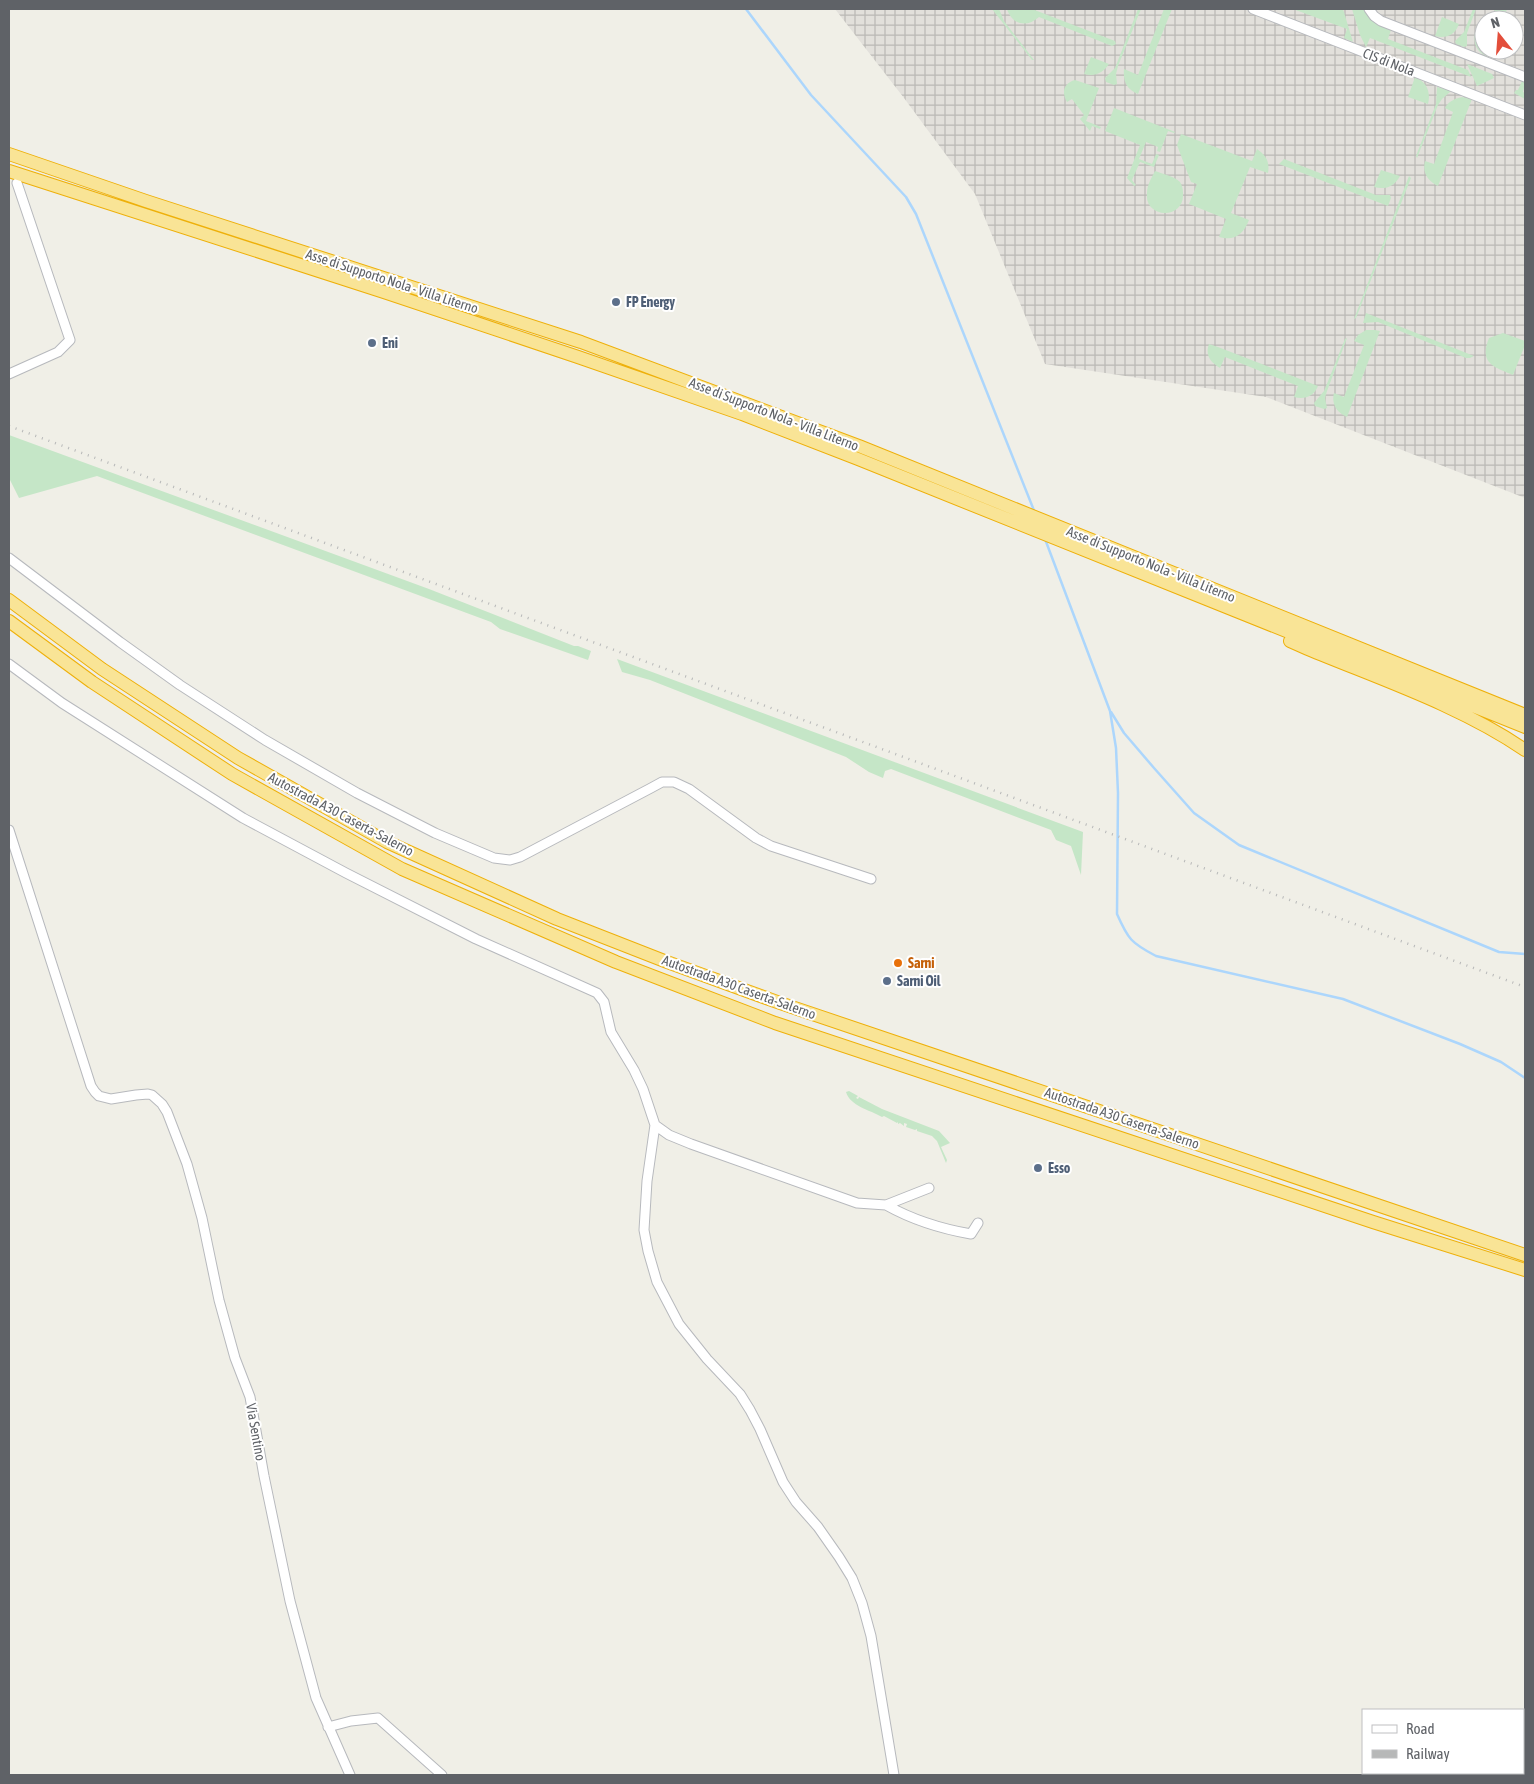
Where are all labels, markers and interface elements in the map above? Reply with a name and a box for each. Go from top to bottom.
north arrow [1474,10,1524,60]
text: N [1489,14,1501,31]
street label: CIS di Nola [1361,45,1417,79]
street label: Asse di Supporto Nola - Villa Literno [304,246,480,316]
place label: FP Energy [626,294,675,310]
marker: FP Energy [610,296,622,308]
place label: Eni [382,335,398,351]
marker: Eni [366,337,378,349]
street label: Asse di Supporto Nola - Villa Literno [687,374,861,454]
street label: Asse di Supporto Nola - Villa Literno [1064,523,1238,605]
street label: Autostrada A30 Caserta-Salerno [266,769,416,859]
street label: Autostrada A30 Caserta-Salerno [660,952,818,1022]
place label: Sarni [908,955,935,971]
marker: Sarni [892,957,904,969]
place label: Sarni Oil [897,973,941,989]
marker: Sarni Oil [881,975,893,987]
street label: Autostrada A30 Caserta-Salerno [1043,1084,1201,1152]
place label: Esso [1048,1160,1071,1176]
marker: Esso [1032,1162,1044,1174]
street label: Via Sentino [243,1402,269,1462]
legend [1362,1709,1524,1774]
text: Road [1406,1720,1435,1737]
text: Railway [1406,1745,1450,1762]

